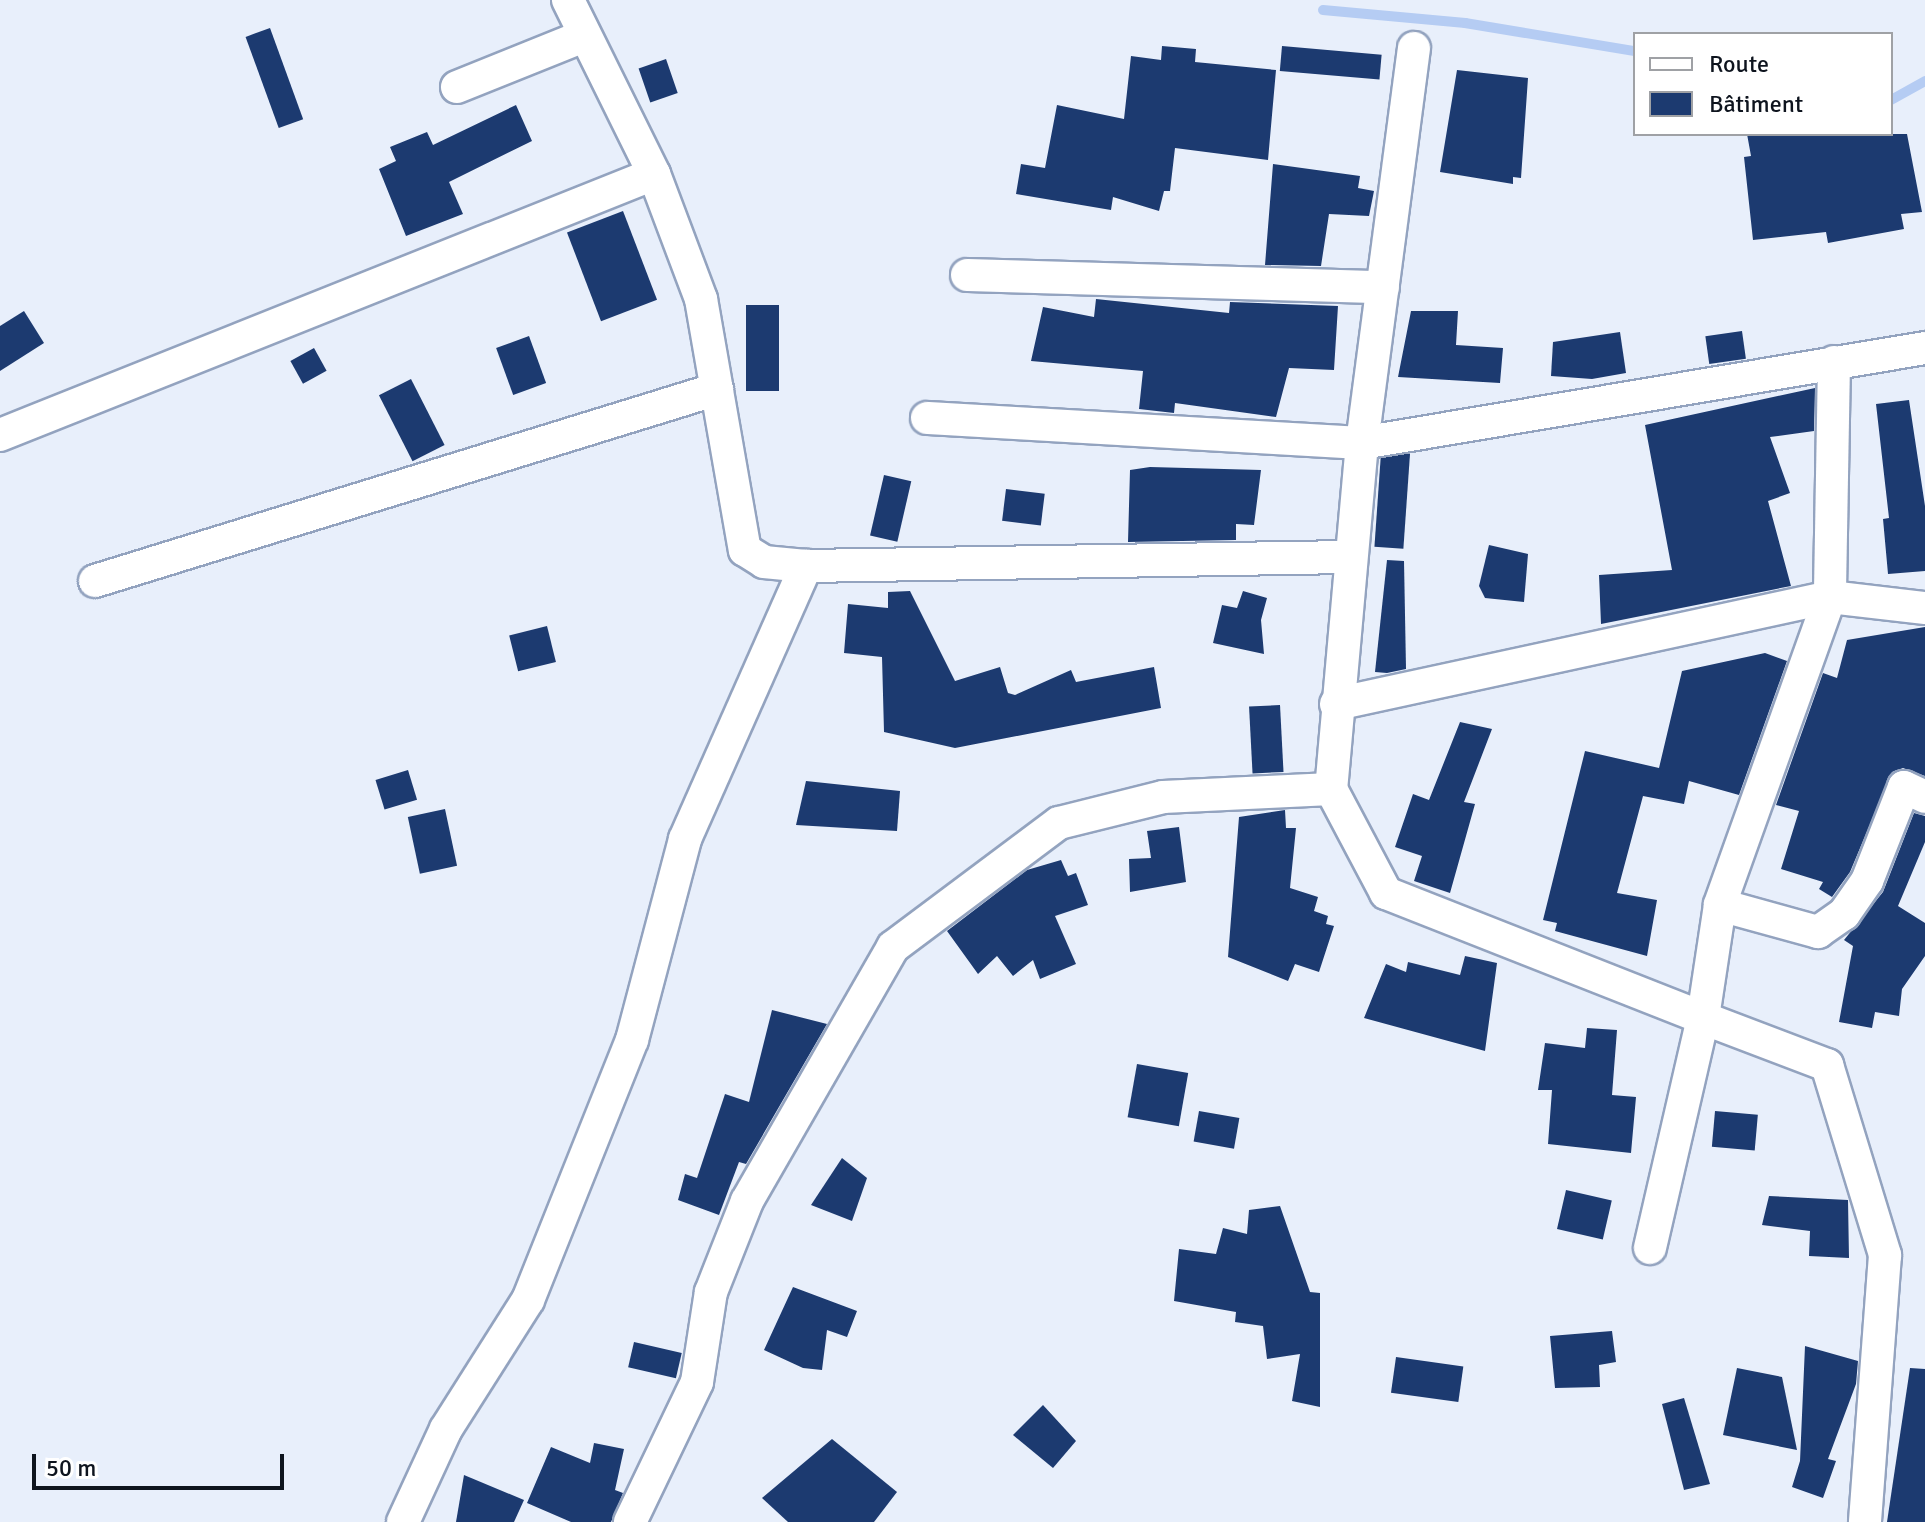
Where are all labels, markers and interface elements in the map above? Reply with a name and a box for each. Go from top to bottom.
legend [1633,32,1893,136]
text: Route [1709,49,1769,79]
text: Bâtiment [1709,89,1803,119]
scale bar [36,1438,288,1488]
text: 50 m [46,1453,96,1483]

